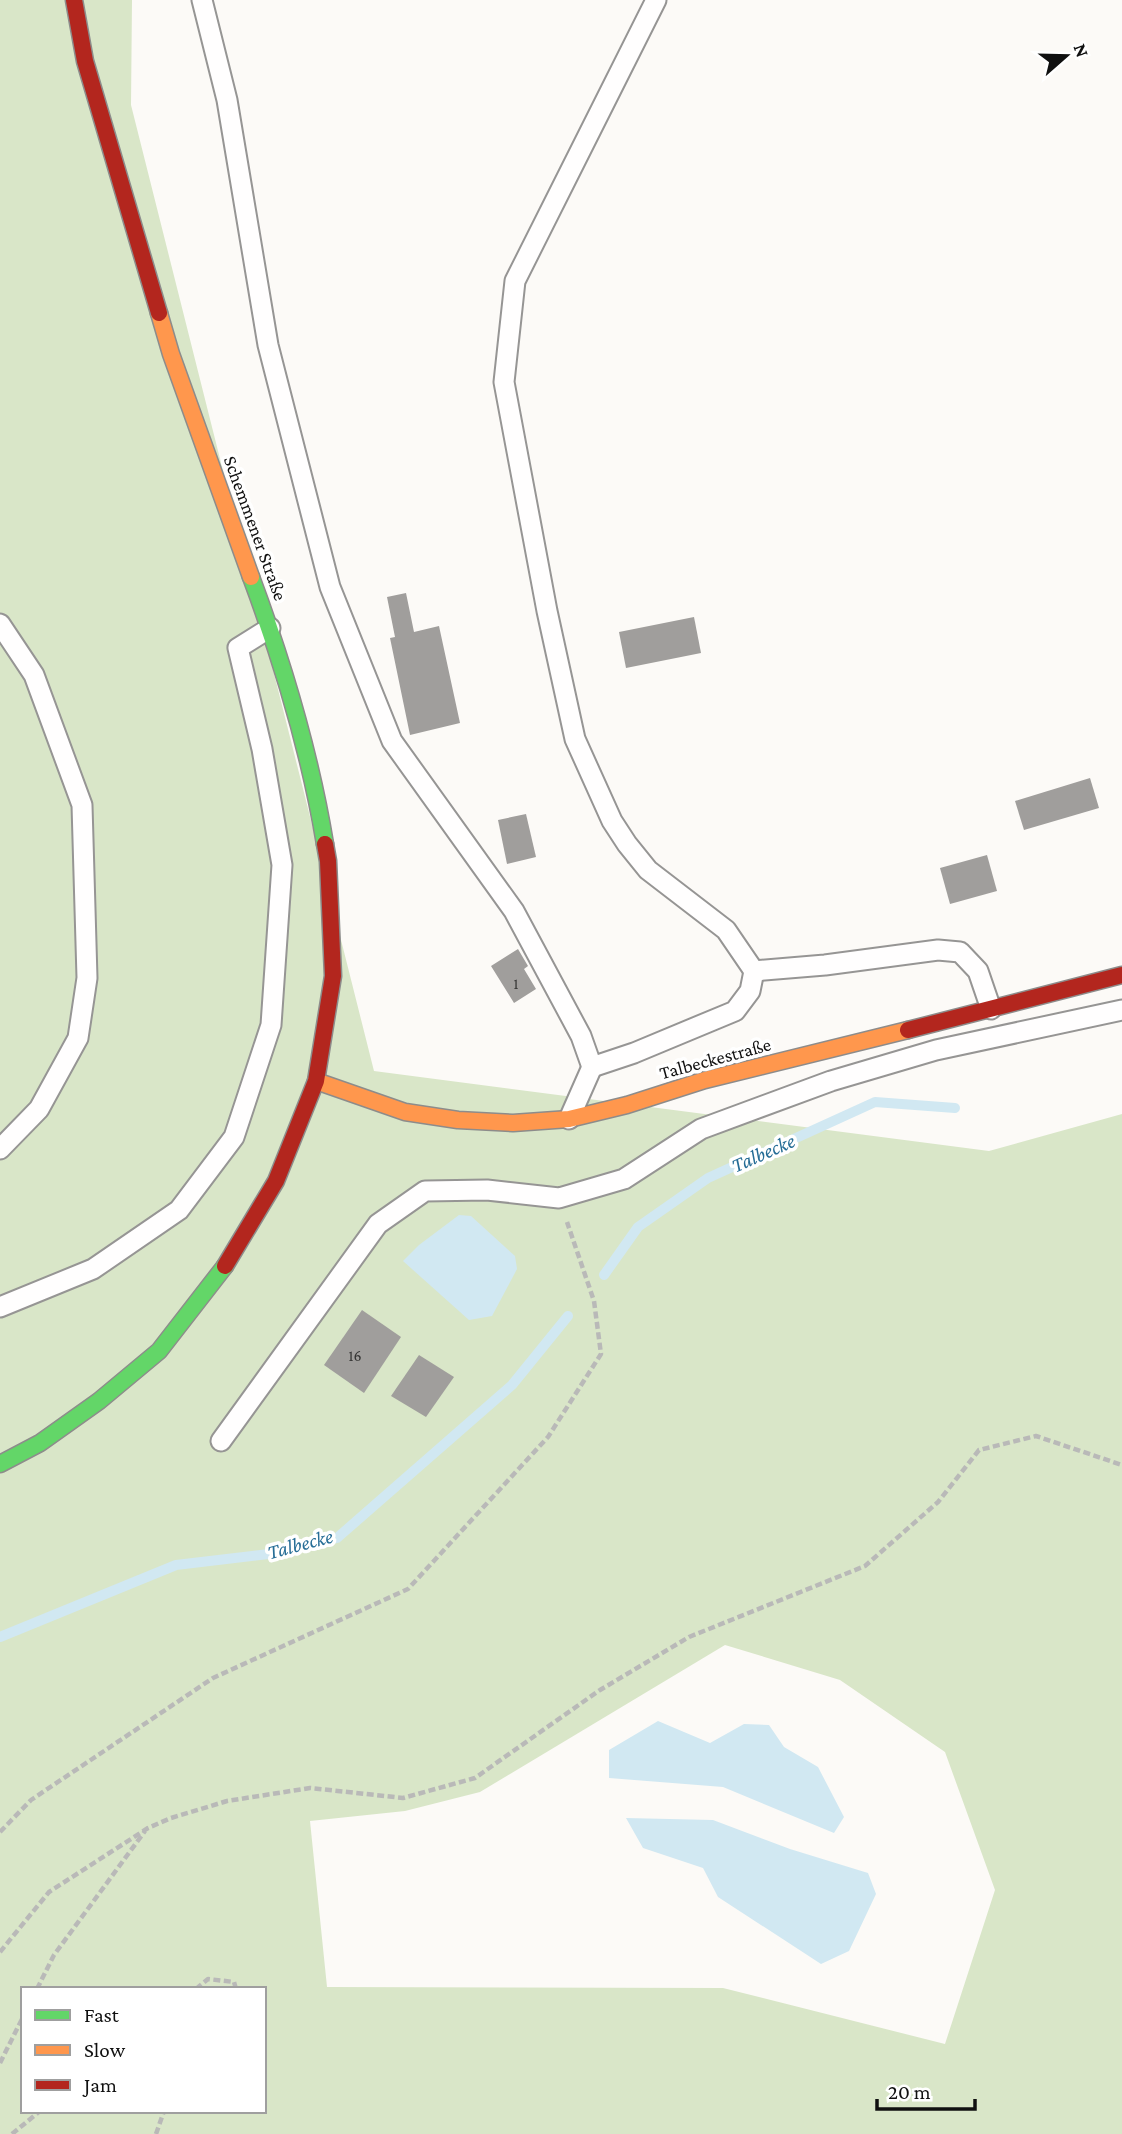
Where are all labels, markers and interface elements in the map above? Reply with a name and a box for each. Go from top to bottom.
north arrow [1031,21,1101,91]
text: N [1069,41,1094,60]
street label: Schemmener Straße [220,453,291,603]
house number: 1 [513,975,519,992]
street label: Talbeckestraße [657,1034,773,1083]
water label: Talbecke [727,1128,799,1178]
house number: 16 [348,1347,362,1364]
water label: Talbecke [265,1524,336,1564]
legend [21,1987,266,2113]
text: Fast [84,2003,120,2027]
text: Slow [84,2038,126,2062]
scale bar [877,2068,975,2112]
text: Jam [82,2073,117,2097]
text: 20 m [888,2080,931,2104]

